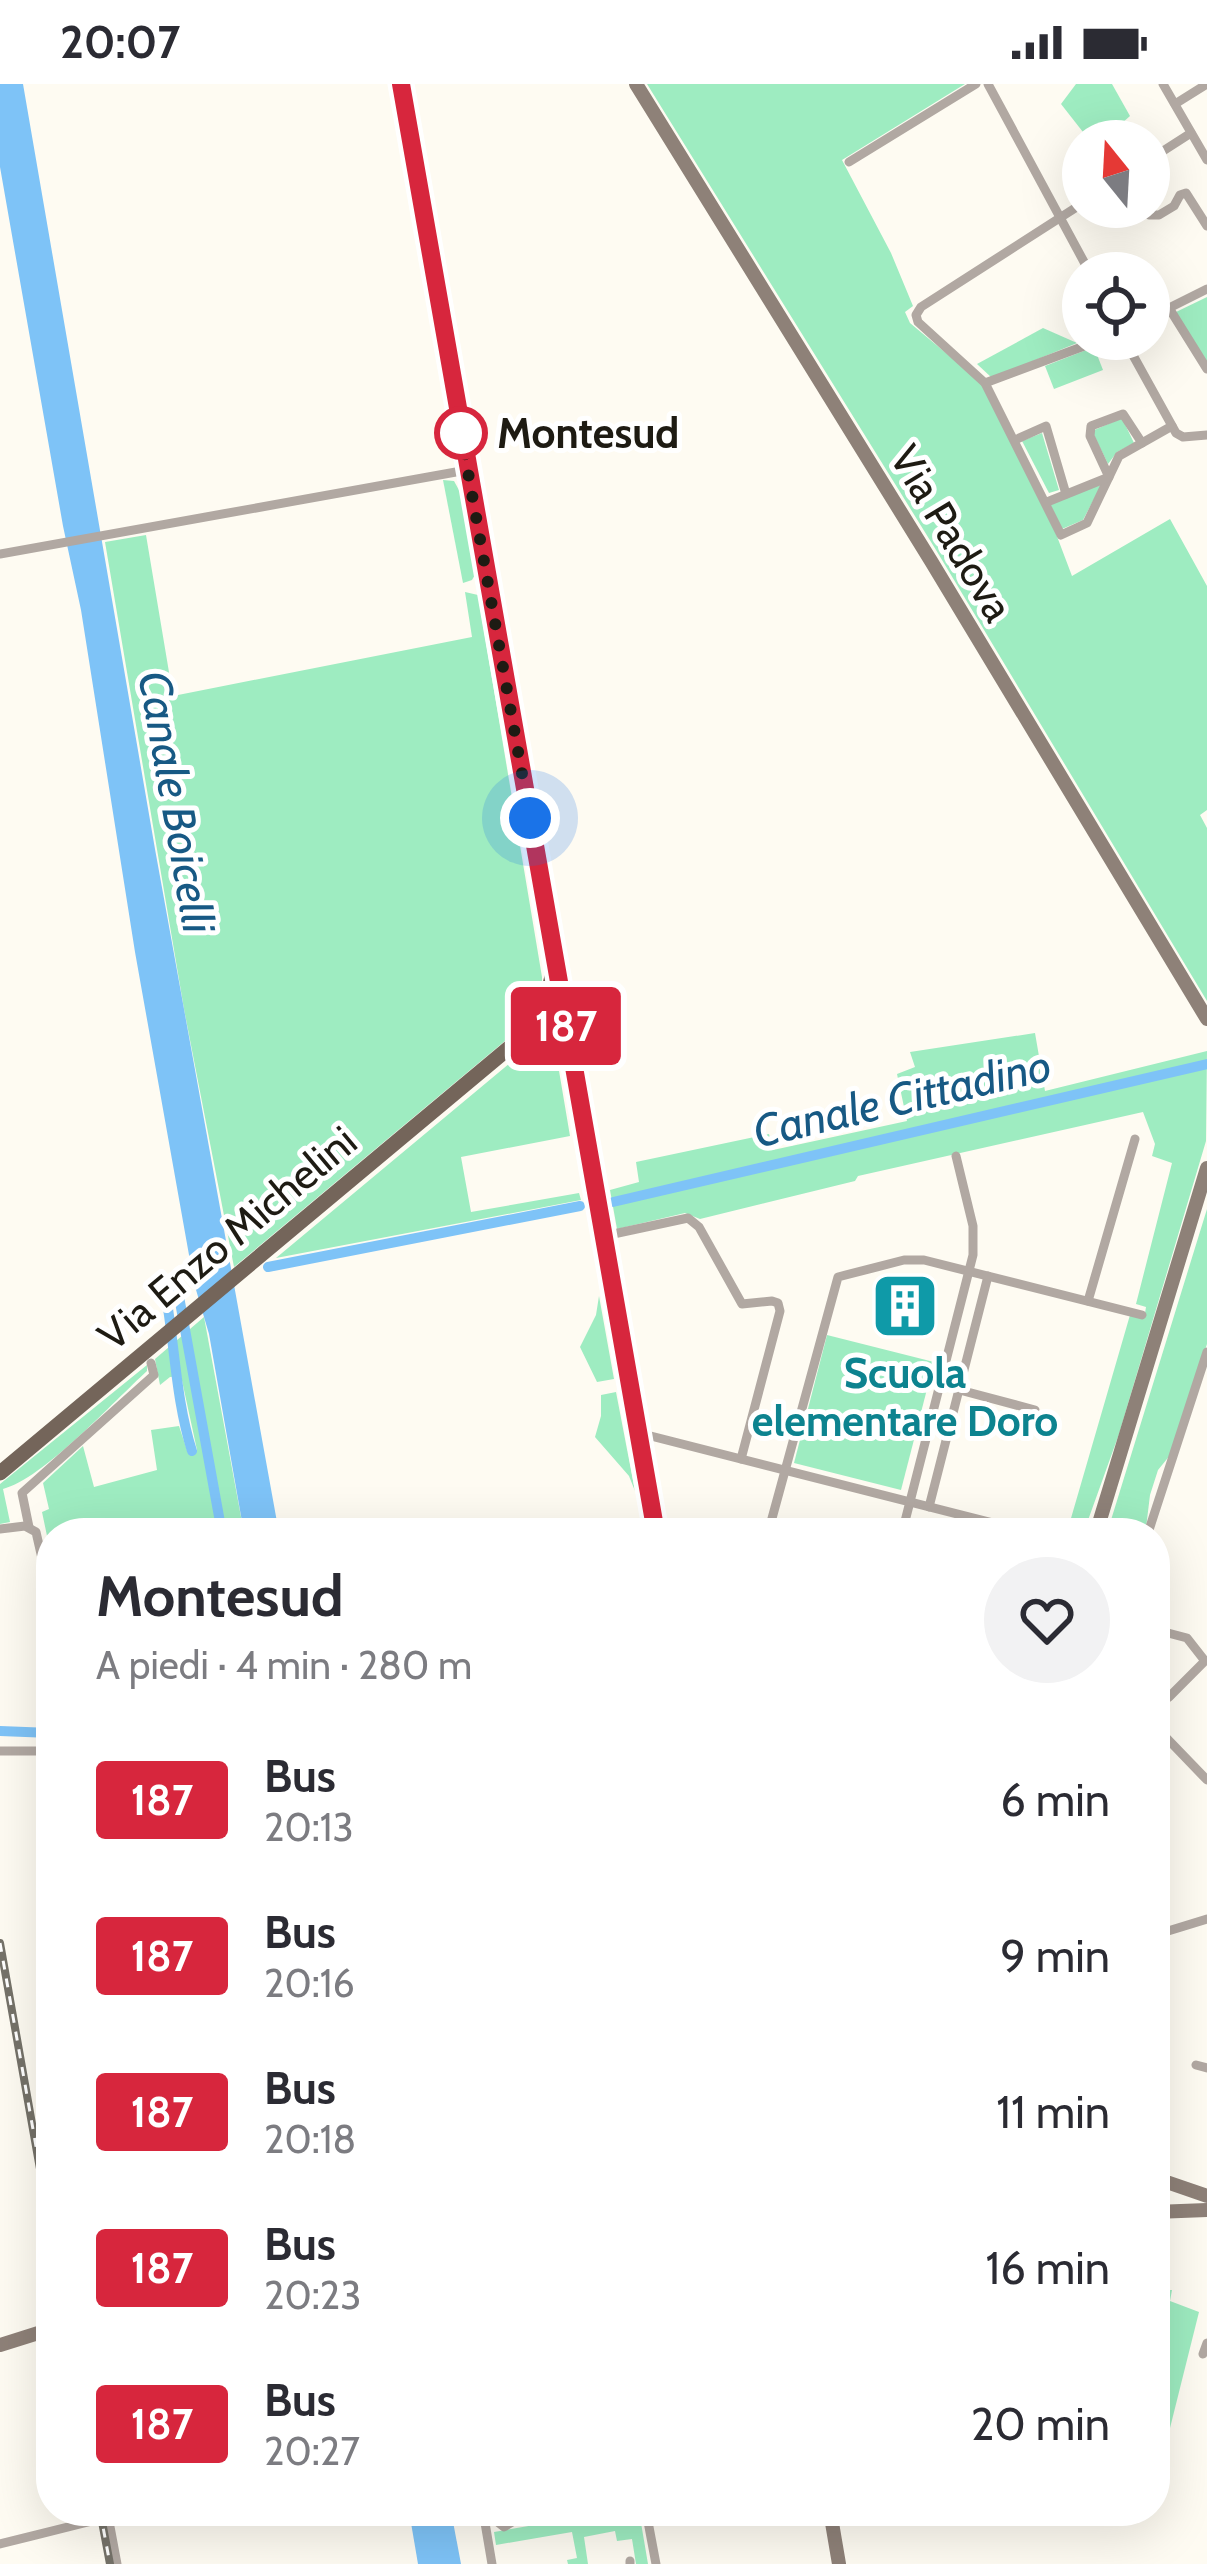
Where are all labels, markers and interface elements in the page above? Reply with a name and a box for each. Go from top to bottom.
text: 20:07 [60,15,180,69]
north arrow [1062,120,1170,228]
map controls [1062,120,1170,360]
button: locate [1062,252,1170,360]
place label: Montesud [497,407,679,459]
marker: Montesud [436,408,486,458]
street label: Via Padova [879,436,1025,630]
water label: Canale Boicelli [127,667,227,939]
your location [500,788,560,848]
line badge: 187 [497,987,635,1065]
text: 187 [535,1000,597,1052]
water label: Canale Cittadino [748,1038,1056,1158]
street label: Via Enzo Michelini [87,1115,367,1361]
building icon: Scuola elementare Doro [870,1271,940,1341]
place label: Scuola elementare Doro [752,1347,1058,1447]
button: heart [984,1557,1110,1683]
text: Montesud [96,1561,343,1630]
text: A piedi · 4 min · 280 m [96,1641,472,1689]
text: Bus [264,1749,336,1803]
text: 6 min [1000,1773,1110,1827]
text: 187 [131,1774,193,1826]
text: 20:13 [264,1803,354,1851]
text: Bus [264,1905,336,1959]
text: 9 min [1000,1929,1110,1983]
text: 187 [131,1930,193,1982]
text: 20:16 [264,1959,355,2007]
text: Bus [264,2061,336,2115]
text: 11 min [996,2085,1110,2139]
text: 187 [131,2086,193,2138]
text: 20:18 [264,2115,356,2163]
text: Bus [264,2217,336,2271]
text: 16 min [985,2241,1110,2295]
text: 187 [131,2242,193,2294]
text: 20:23 [264,2271,361,2319]
text: Bus [264,2373,336,2427]
text: 20 min [971,2397,1110,2451]
text: 187 [131,2398,193,2450]
text: 20:27 [264,2427,360,2475]

